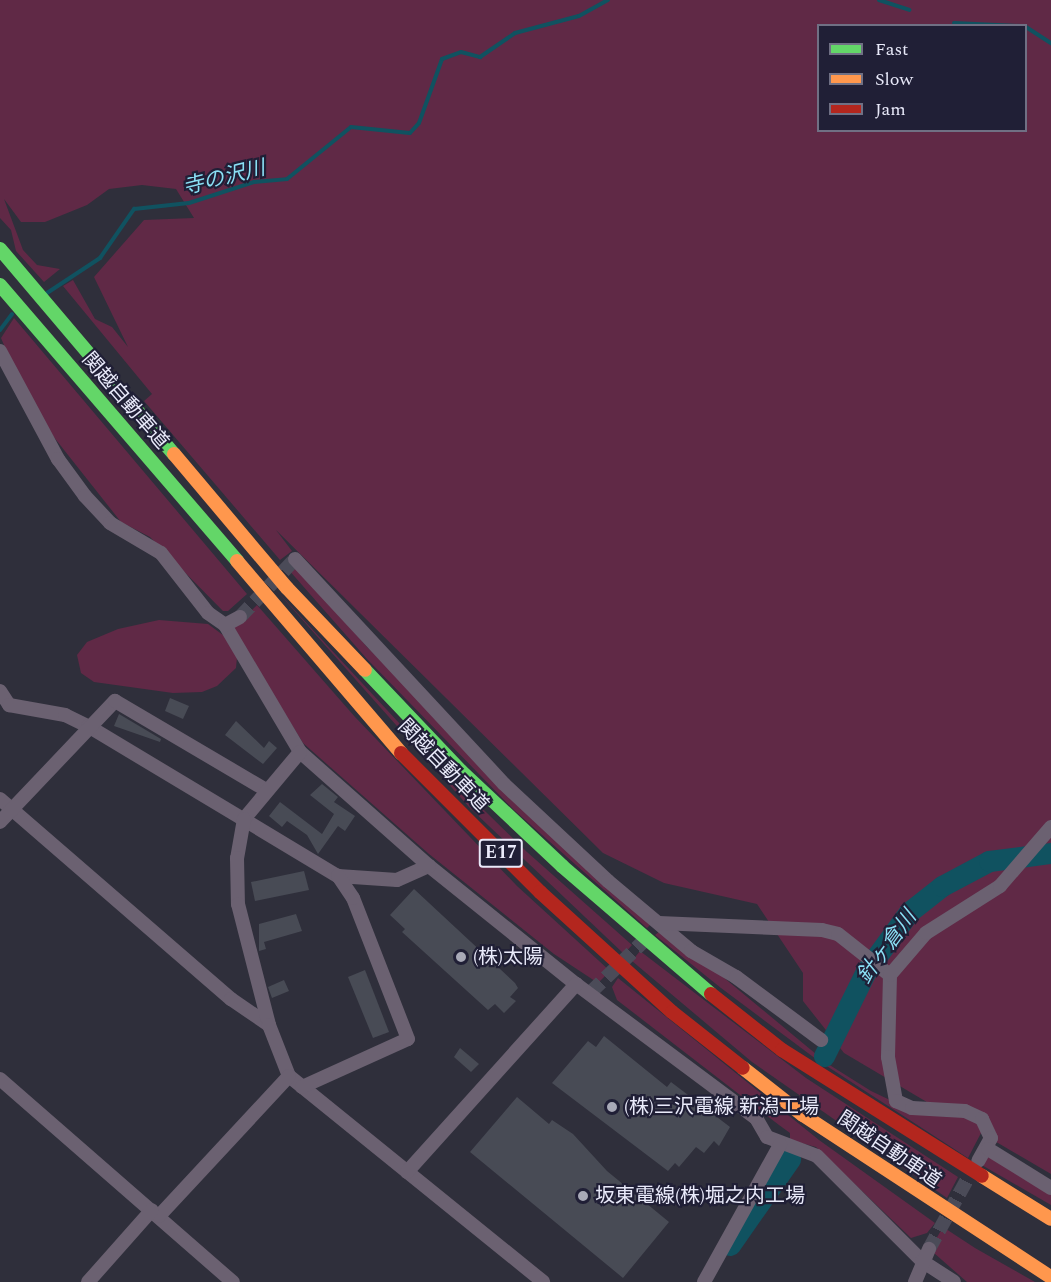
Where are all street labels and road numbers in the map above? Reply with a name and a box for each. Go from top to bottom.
street label: 関越自動車道 [77,348,173,454]
street label: 関越自動車道 [393,715,493,817]
road number: E17 [478,838,524,868]
street label: 関越自動車道 [833,1107,945,1193]

